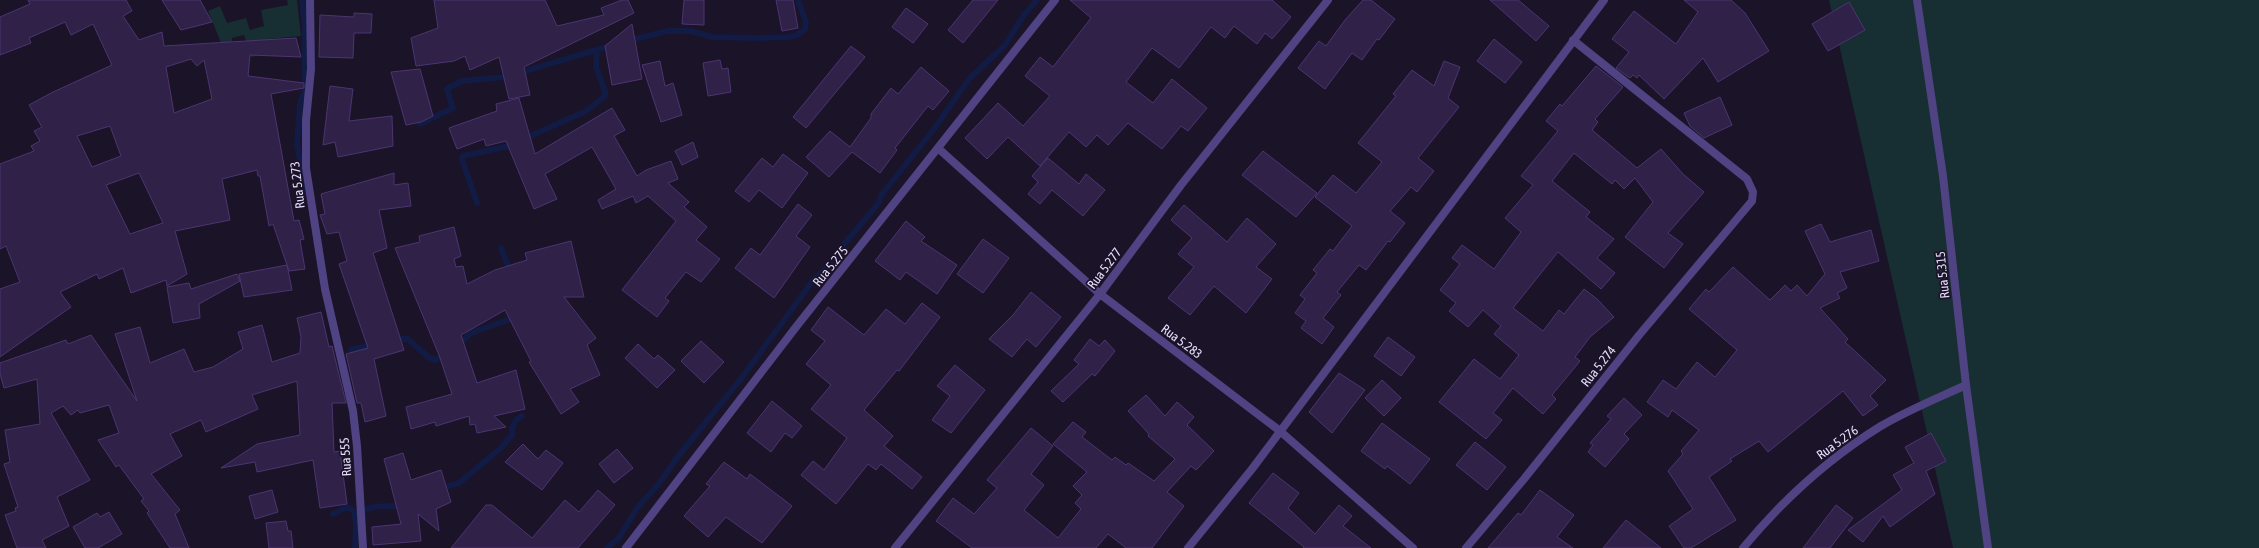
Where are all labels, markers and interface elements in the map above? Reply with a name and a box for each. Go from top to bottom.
street label: Rua 5.273 [287,161,308,209]
street label: Rua 5.275 [810,243,851,289]
street label: Rua 5.277 [1084,245,1125,292]
street label: Rua 5.315 [1933,251,1952,299]
street label: Rua 5.283 [1158,321,1205,362]
street label: Rua 5.274 [1578,343,1619,390]
street label: Rua 5.276 [1814,422,1861,462]
street label: Rua 555 [337,437,354,477]

